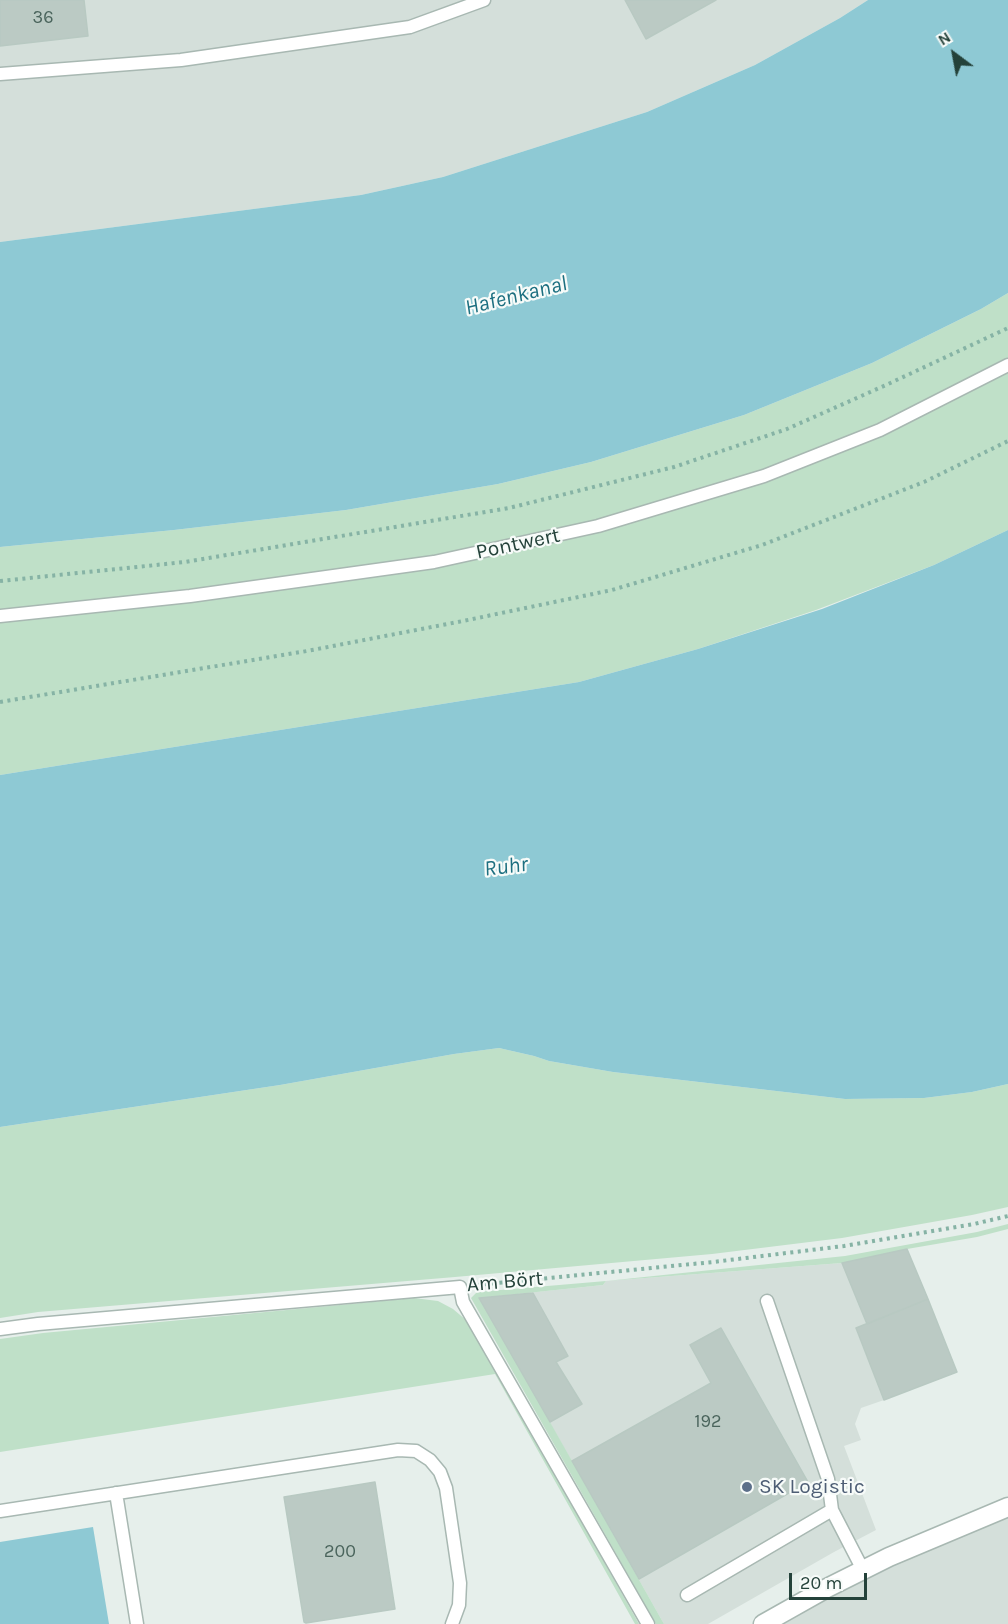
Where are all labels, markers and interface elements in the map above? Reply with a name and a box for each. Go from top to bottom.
house number: 36 [33,7,53,29]
north arrow [924,24,984,84]
text: N [934,27,954,49]
water label: Hafenkanal [462,271,570,321]
street label: Pontwert [474,523,562,565]
water label: Ruhr [483,851,529,883]
street label: Am Bört [466,1266,544,1298]
house number: 192 [695,1411,721,1433]
place label: SK Logistic [759,1474,865,1500]
marker: SK Logistic [740,1480,754,1494]
house number: 200 [324,1541,356,1563]
scale bar [792,1561,870,1599]
text: 20 m [800,1572,842,1594]

